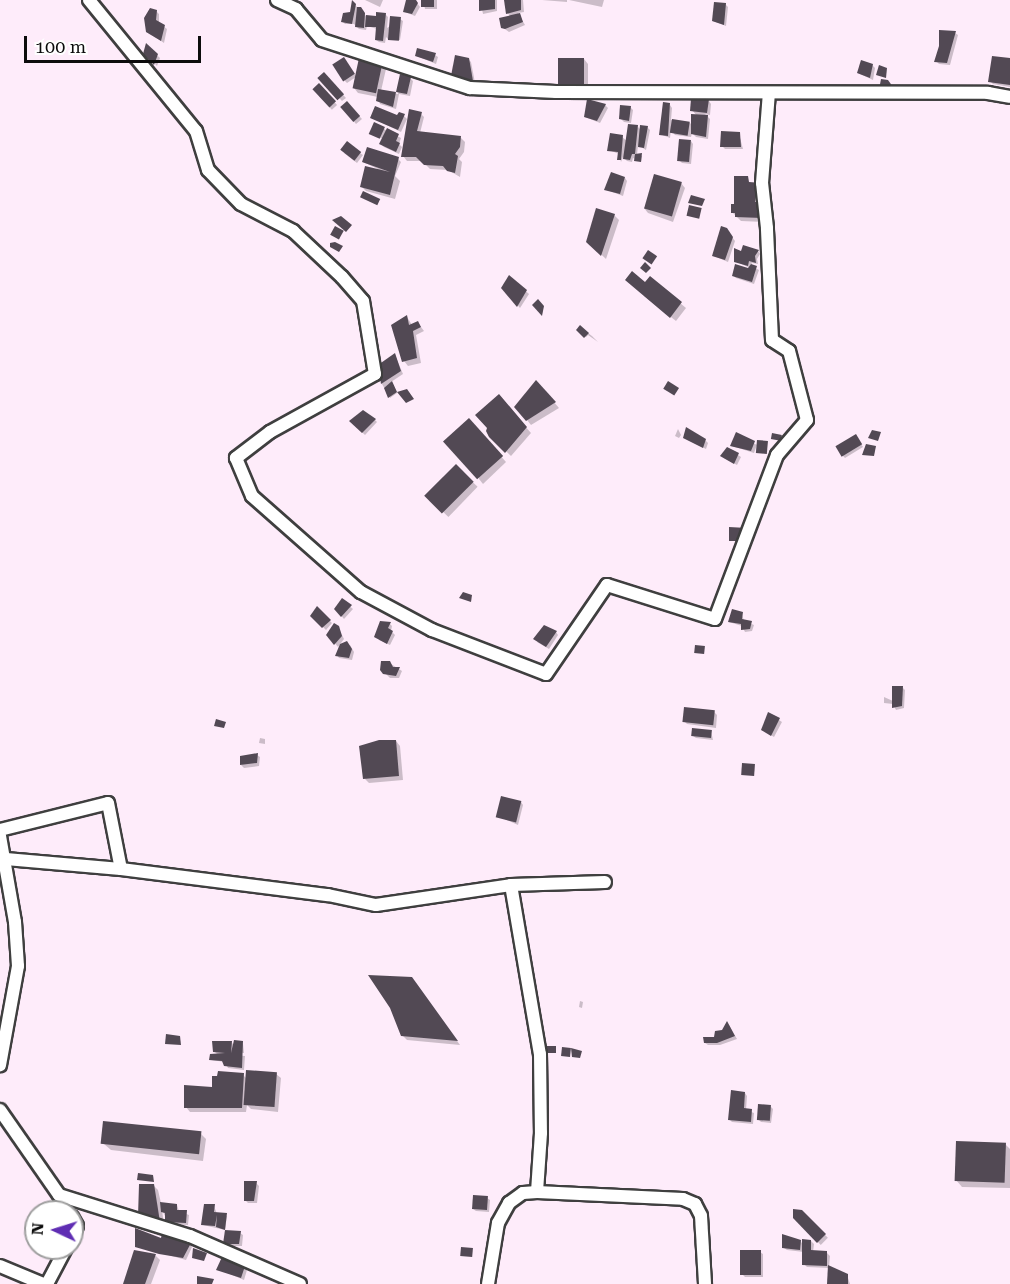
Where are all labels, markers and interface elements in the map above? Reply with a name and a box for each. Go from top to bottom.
scale bar [27,24,204,62]
text: 100 m [35,36,86,57]
north arrow [24,1200,84,1260]
text: N [28,1222,47,1236]

